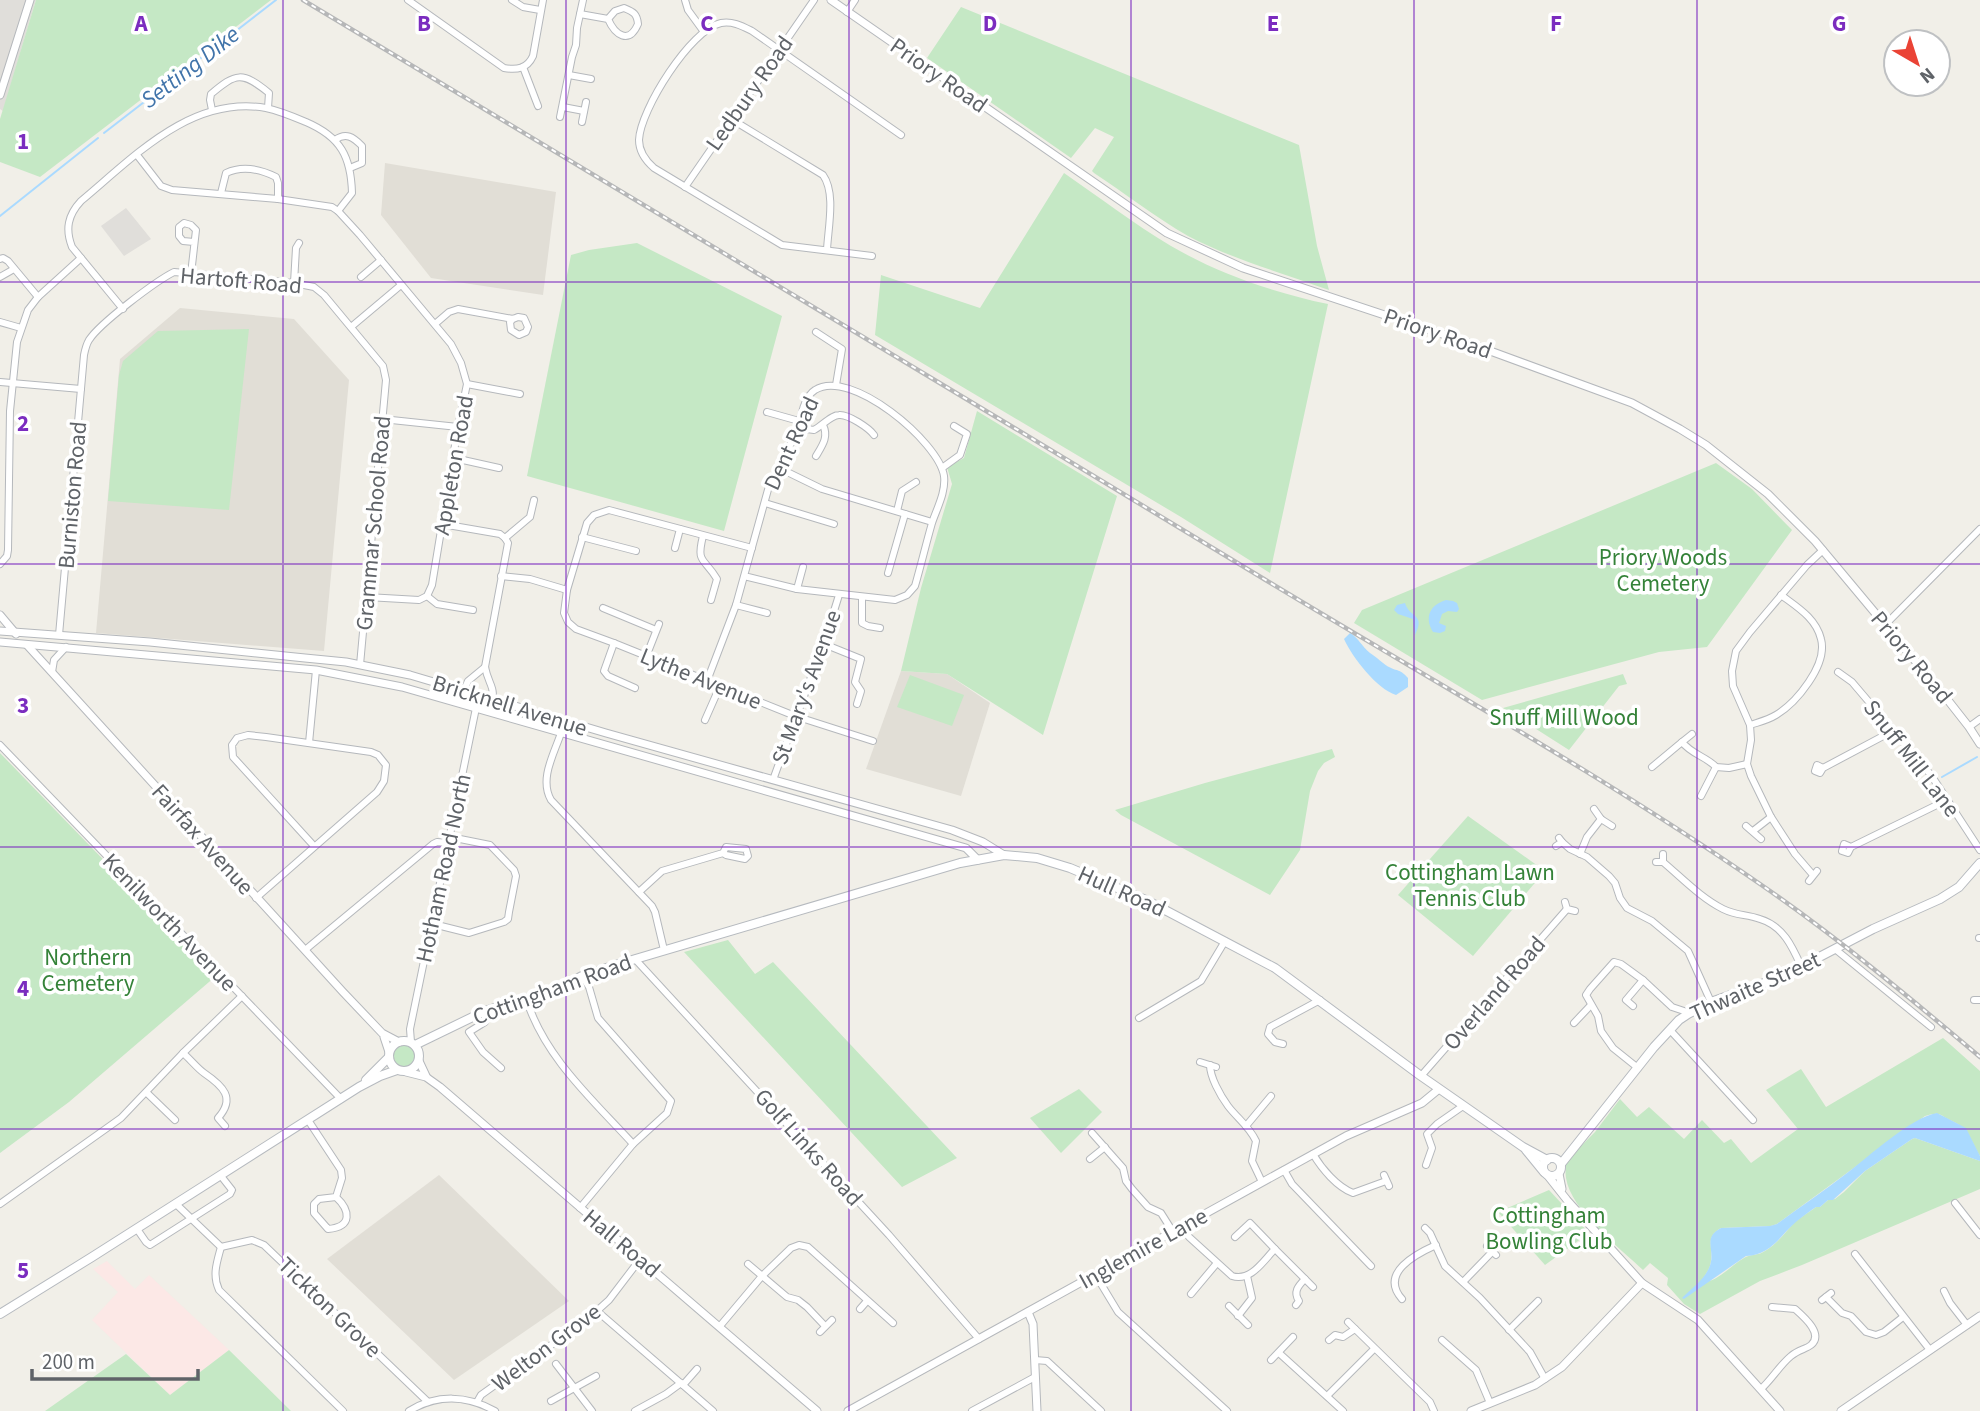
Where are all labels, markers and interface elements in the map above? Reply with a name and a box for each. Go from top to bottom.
text: A [133,7,148,40]
text: B [417,7,431,40]
text: C [700,7,714,40]
text: D [983,7,997,40]
text: E [1267,7,1279,40]
text: F [1550,7,1562,40]
text: G [1832,7,1846,40]
water label: Setting Dike [133,18,247,117]
north arrow [1882,28,1952,98]
street label: Ledbury Road [698,29,801,157]
street label: Priory Road [883,30,994,121]
text: N [1913,61,1940,90]
text: 1 [17,125,29,158]
street label: Hartoft Road [179,259,303,302]
street label: Priory Road [1379,300,1496,367]
street label: Dent Road [755,391,828,495]
street label: Appleton Road [425,393,482,538]
text: 2 [17,407,29,440]
street label: Grammar School Road [348,414,399,632]
street label: Burniston Road [50,420,95,570]
park label: Priory Woods Cemetery [1599,541,1727,600]
street label: Priory Road [1863,604,1960,711]
street label: St Mary's Avenue [763,605,850,769]
street label: Lythe Avenue [635,639,766,718]
street label: Bricknell Avenue [428,666,591,745]
text: 3 [17,689,29,722]
street label: Snuff Mill Lane [1855,693,1968,824]
park label: Snuff Mill Wood [1489,701,1639,734]
street label: Hotham Road North [407,771,480,966]
street label: Fairfax Avenue [144,776,262,902]
street label: Kenilworth Avenue [95,846,244,999]
park label: Cottingham Lawn Tennis Club [1385,856,1555,915]
street label: Hull Road [1073,857,1171,925]
street label: Overland Road [1435,929,1553,1058]
park label: Northern Cemetery [42,941,135,1000]
street label: Thwaite Street [1685,943,1826,1030]
street label: Cottingham Road [468,945,636,1034]
text: 4 [17,972,29,1005]
street label: Golf Links Road [747,1081,870,1213]
street label: Inglemire Lane [1073,1199,1214,1297]
park label: Cottingham Bowling Club [1486,1199,1612,1258]
street label: Hall Road [576,1201,668,1286]
street label: Tickton Grove [270,1249,389,1365]
text: 5 [17,1254,29,1287]
street label: Welton Grove [485,1295,608,1399]
scale bar [32,1338,198,1382]
text: 200 m [42,1347,95,1377]

